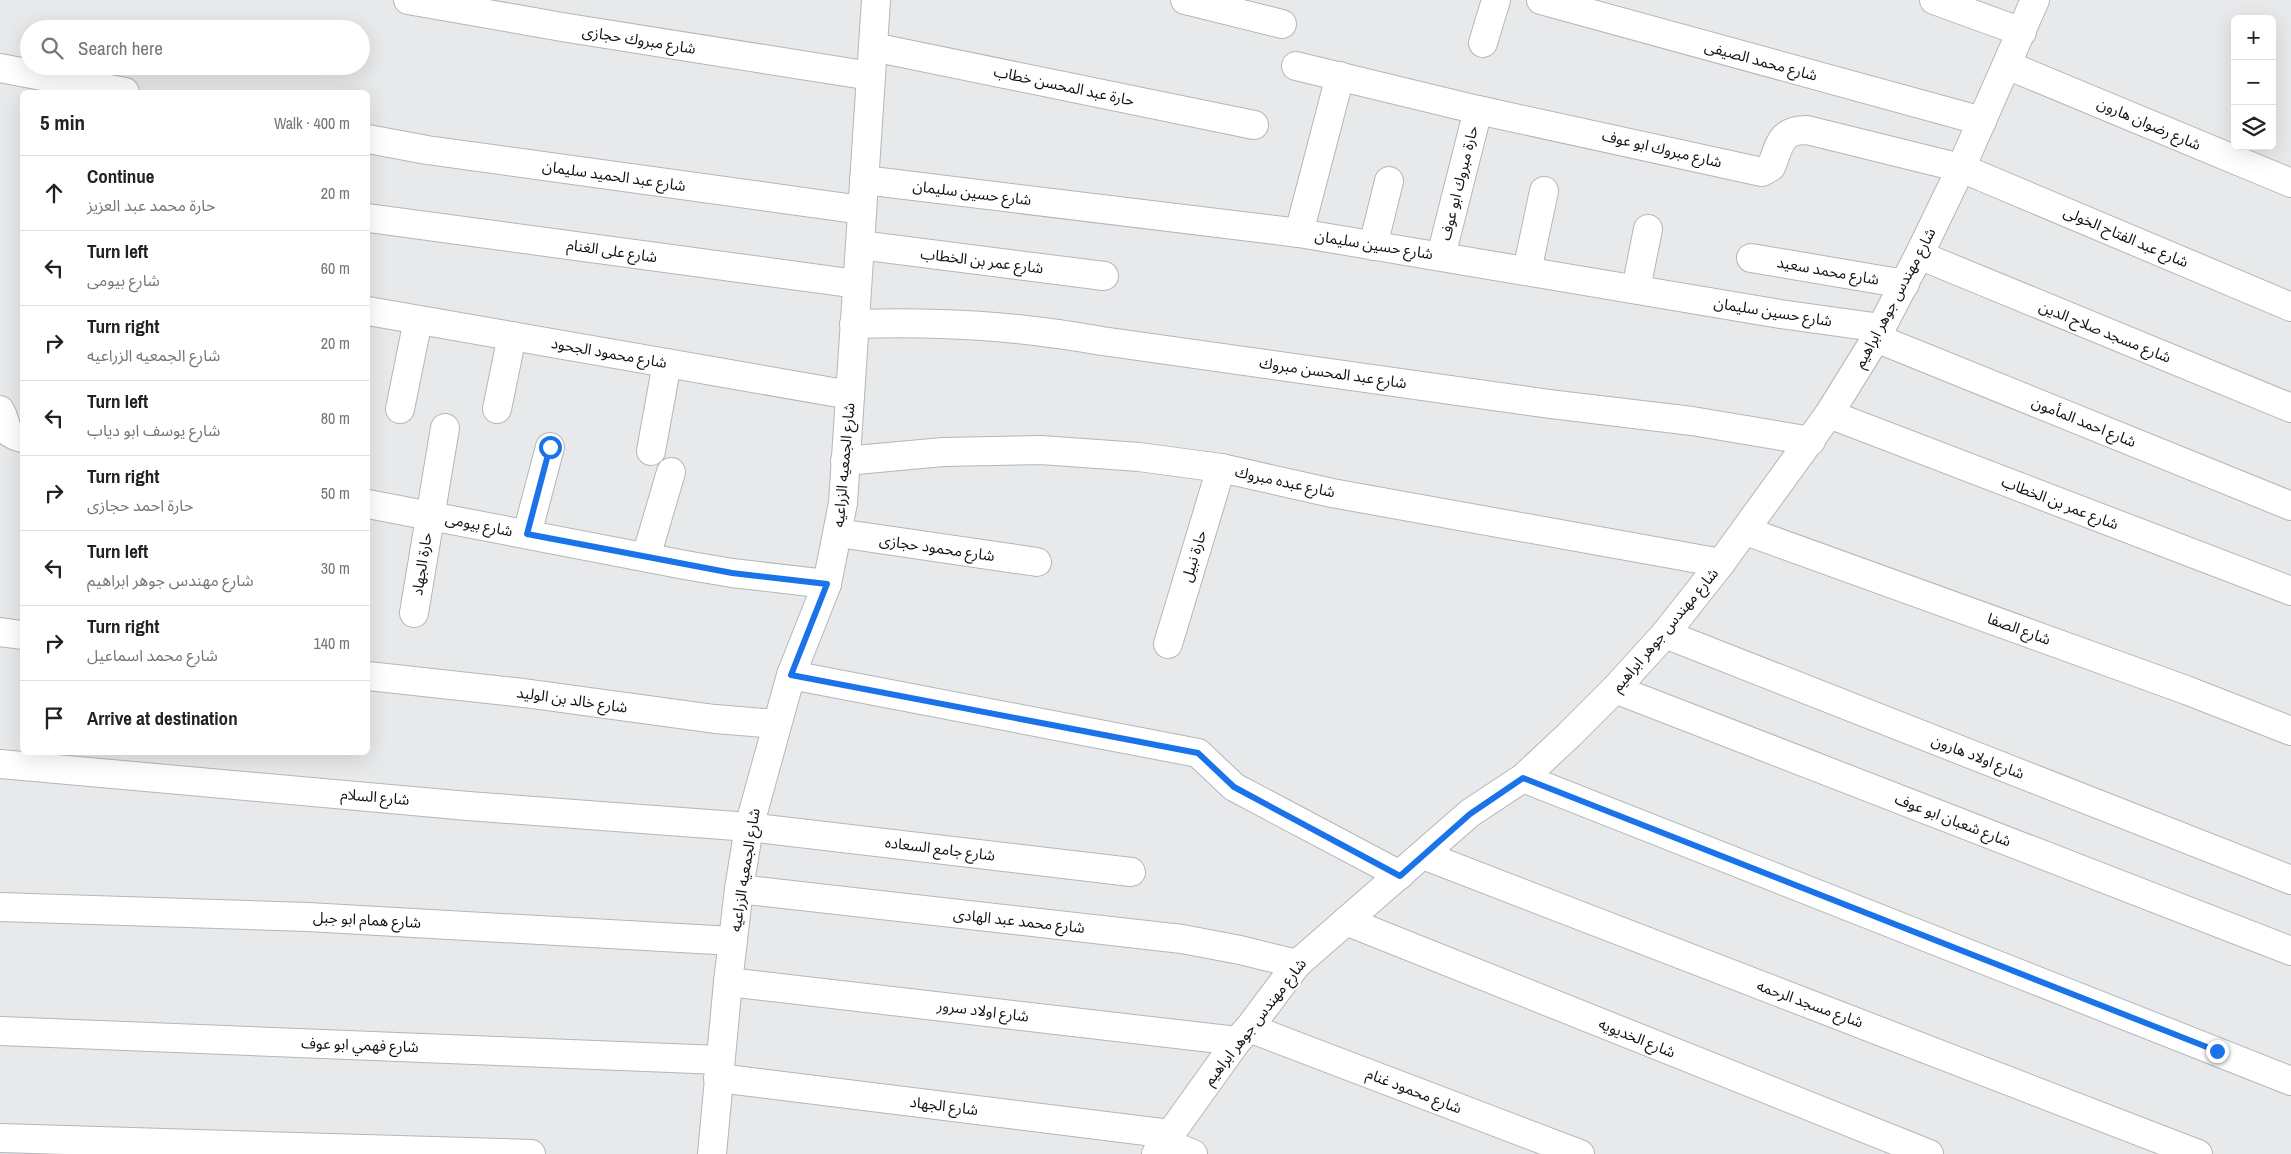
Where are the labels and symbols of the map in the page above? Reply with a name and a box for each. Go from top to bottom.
street label: شارع مبروك حجازى [581,20,698,61]
street label: شارع محمد الصيفى [1702,35,1820,88]
street label: حارة عبد المحسن خطاب [992,60,1137,111]
street label: شارع رضوان هارون [2093,92,2205,157]
street label: حارة مبروك ابو عوف [1434,123,1483,242]
street label: شارع مبروك ابو عوف [1600,125,1724,175]
street label: شارع عبد الحميد سليمان [541,155,687,198]
street label: شارع حسين سليمان [911,175,1033,212]
street label: شارع عبد الفتاح الخولى [2060,201,2192,274]
street label: شارع مهندس جوهر ابراهيم [1849,224,1942,373]
street label: شارع حسين سليمان [1313,225,1435,266]
street label: شارع على الغنام [565,234,659,269]
street label: شارع عمر بن الخطاب [919,243,1045,280]
street label: شارع محمد سعيد [1775,251,1881,292]
street label: شارع حسين سليمان [1712,292,1834,333]
street label: شارع مسجد صلاح الدين [2035,295,2175,370]
street label: شارع محمود الجحود [549,332,669,375]
street label: شارع عبد المحسن مبروك [1258,352,1408,395]
street label: شارع احمد المأمون [2028,391,2140,454]
street label: شارع الجمعيه الزراعيه [828,402,861,528]
route start [539,436,562,459]
street label: شارع عبده مبروك [1233,461,1337,504]
street label: شارع عمر بن الخطاب [1998,471,2122,536]
street label: شارع بيومى [443,508,515,543]
street label: حارة نبيل [1176,527,1211,584]
street label: شارع محمود حجازى [878,529,996,568]
street label: حارة الجهاد [406,531,437,597]
street label: شارع مهندس جوهر ابراهيم [1606,563,1725,697]
street label: شارع الصفا [1984,607,2054,652]
street label: شارع خالد بن الوليد [515,681,629,720]
street label: شارع اولاد هارون [1928,729,2028,786]
street label: شارع السلام [340,783,411,812]
street label: شارع شعبان ابو عوف [1891,788,2015,853]
street label: شارع الجمعيه الزراعيه [724,806,767,934]
street label: شارع جامع السعاده [884,831,997,868]
street label: شارع محمد عبد الهادى [952,903,1086,940]
street label: شارع همام ابو جبل [312,906,422,935]
street label: شارع مهندس جوهر ابراهيم [1198,954,1313,1091]
street label: شارع مسجد الرحمه [1753,975,1867,1034]
street label: شارع اولاد سرور [935,994,1030,1029]
street label: شارع الخديويه [1595,1013,1679,1064]
street label: شارع فهمي ابو عوف [301,1032,419,1059]
route end [2206,1040,2229,1063]
street label: شارع محمود غنام [1363,1063,1465,1120]
street label: شارع الجهاد [908,1091,980,1122]

